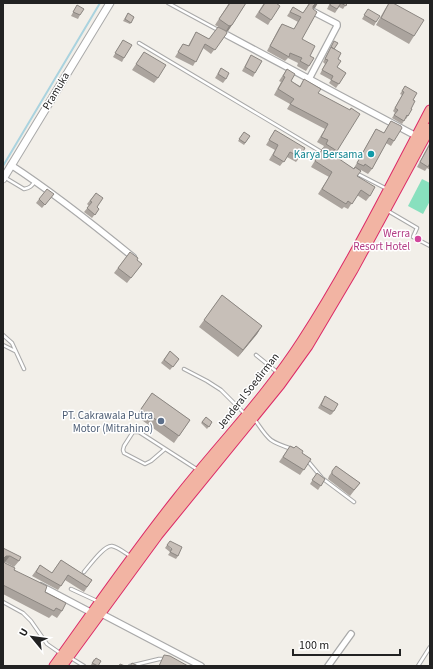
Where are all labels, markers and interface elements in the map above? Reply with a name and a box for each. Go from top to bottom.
street label: Pramuka [39,69,73,113]
place label: Karya Bersama [294,147,363,162]
marker: Karya Bersama [366,149,376,159]
place label: Werra Resort Hotel [353,226,410,254]
marker: Werra Resort Hotel [413,234,423,244]
street label: Jenderal Soedirman [213,350,283,432]
place label: PT. Cakrawala Putra Motor (Mitrahino) [62,408,153,436]
marker: PT. Cakrawala Putra Motor (Mitrahino) [156,416,166,426]
north arrow [12,617,52,657]
text: U [15,626,32,639]
scale bar [293,631,400,657]
text: 100 m [299,637,329,654]

